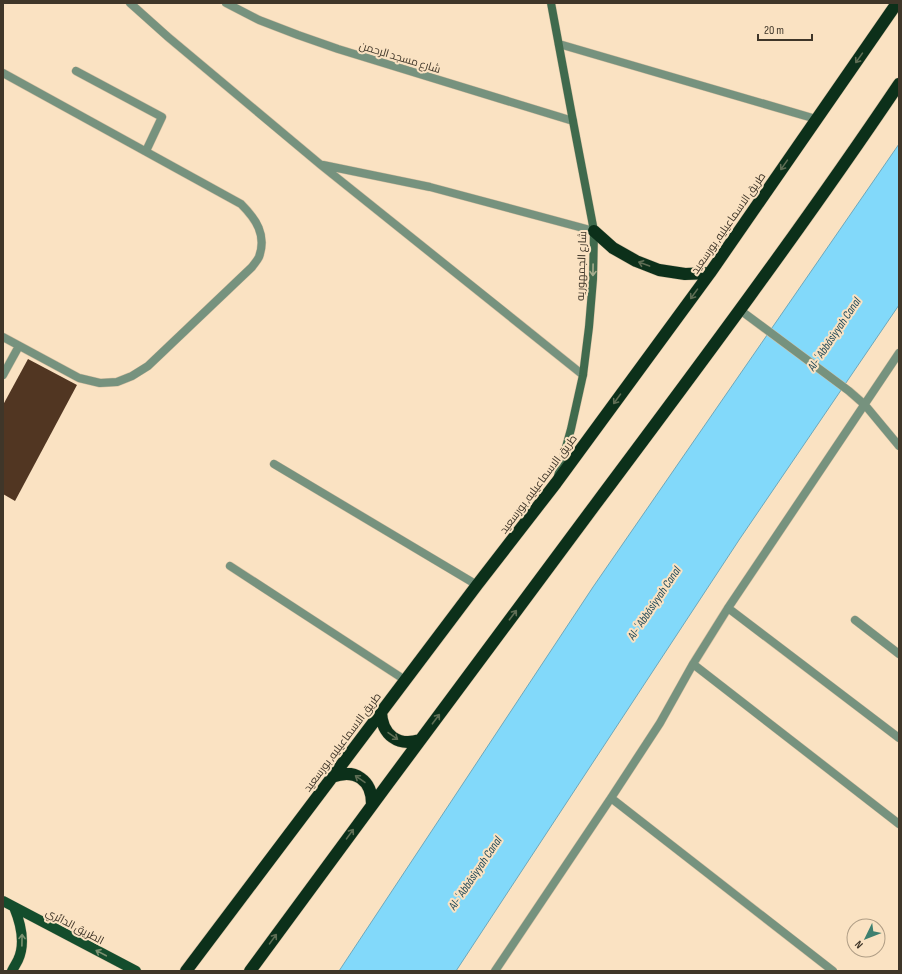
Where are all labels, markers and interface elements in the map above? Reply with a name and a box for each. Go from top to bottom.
scale bar [758,16,812,42]
text: 20 m [764,23,784,38]
street label: شارع مسجد الرحمن [357,39,442,77]
one-way arrow [855,52,863,63]
one-way arrow [780,159,788,170]
street label: طريق الاسماعيليه, بورسعيد [688,170,768,276]
street label: شارع الجمهوريه [574,231,590,301]
one-way arrow [638,260,651,267]
one-way arrow [590,263,597,276]
one-way arrow [690,289,698,300]
water label: Al-ʿAbbāsiyyah Canal [804,294,865,375]
one-way arrow [613,394,621,405]
street label: طريق الاسماعيليه, بورسعيد [497,432,580,536]
water label: Al-ʿAbbāsiyyah Canal [624,563,685,644]
one-way arrow [509,609,518,620]
street label: طريق الاسماعيليه, بورسعيد [301,690,384,794]
one-way arrow [432,713,440,724]
one-way arrow [388,732,399,741]
one-way arrow [355,775,366,783]
one-way arrow [346,829,354,840]
water label: Al-ʿAbbāsiyyah Canal [445,833,506,914]
street label: الطريق الدائري [43,906,106,949]
north arrow [846,918,886,958]
one-way arrow [18,934,26,947]
one-way arrow [269,934,277,945]
text: N [852,938,866,951]
one-way arrow [95,949,107,956]

